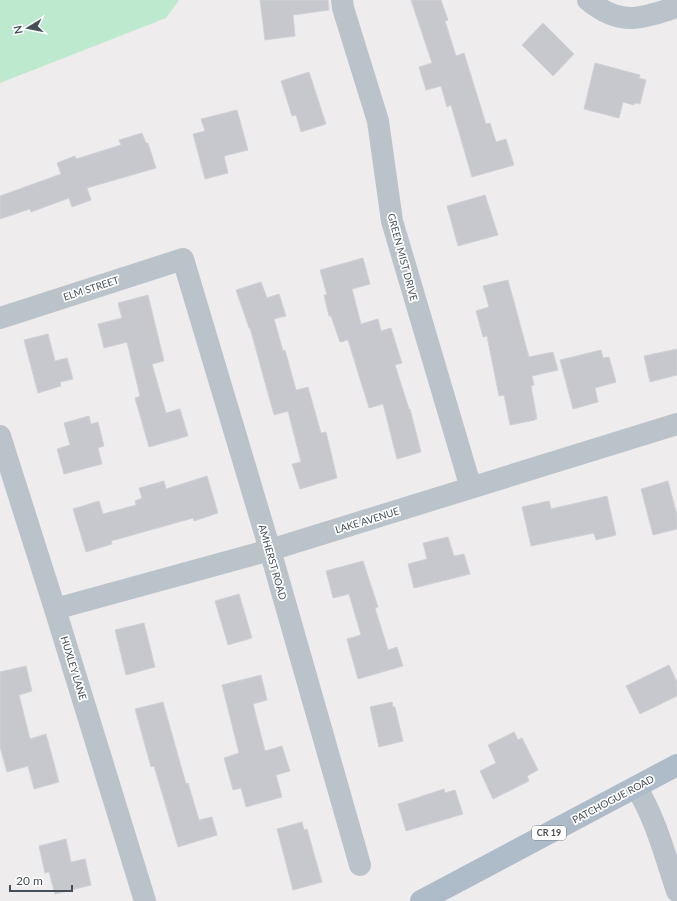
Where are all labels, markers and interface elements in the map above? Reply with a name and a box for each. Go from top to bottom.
north arrow [8,8,48,48]
text: N [11,25,25,35]
street label: GREEN MIST DRIVE [386,212,421,302]
street label: ELM STREET [62,273,120,303]
street label: LAKE AVENUE [334,505,401,535]
street label: AMHERST ROAD [257,523,290,601]
street label: HUXLEY LANE [59,635,89,702]
street label: PATCHOGUE ROAD [570,772,656,826]
road number: CR 19 [532,826,566,840]
scale bar [10,867,72,893]
text: 20 m [16,873,43,888]

